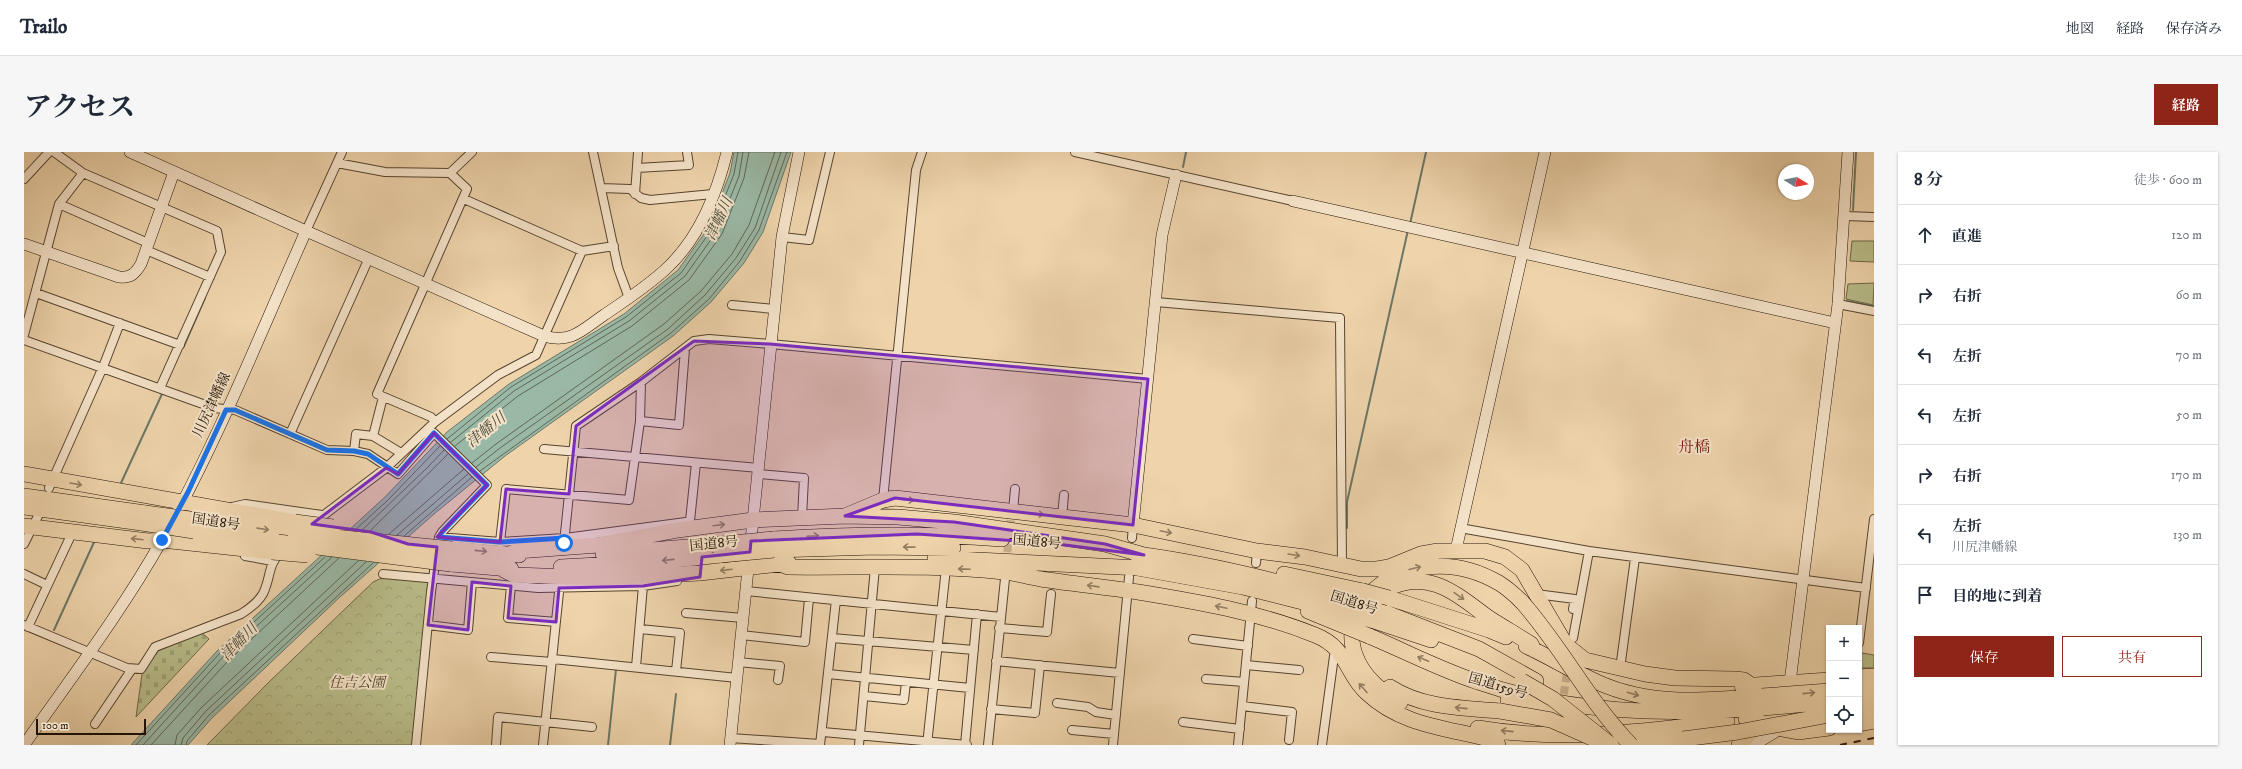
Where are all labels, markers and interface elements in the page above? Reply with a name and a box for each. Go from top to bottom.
text: Trailo [20,16,67,39]
text: 地図 [2066,20,2094,38]
text: 経路 [2116,20,2144,38]
text: 保存済み [2166,20,2222,38]
button: 経路 [2154,84,2218,125]
text: アクセス [24,90,135,125]
north arrow [1778,164,1814,200]
text: 8 分 [1914,169,1943,191]
text: 徒歩 · 600 m [2134,172,2202,188]
water label: 津幡川 [701,193,738,243]
icon: ahead [1914,224,1936,246]
text: 直進 [1952,227,1982,246]
text: 120 m [2171,227,2202,243]
icon: right [1914,284,1936,306]
text: 右折 [1952,287,1982,306]
text: 60 m [2176,287,2202,303]
icon: left [1914,344,1936,366]
text: 左折 [1952,347,1982,366]
text: 70 m [2176,347,2202,363]
street label: 川尻津幡線 [189,369,235,441]
icon: left [1914,404,1936,426]
water label: 津幡川 [463,407,511,452]
text: 左折 [1952,407,1982,426]
text: 50 m [2176,407,2202,423]
district label: 舟橋 [1678,437,1710,457]
icon: right [1914,464,1936,486]
text: 右折 [1952,467,1982,486]
text: 170 m [2171,467,2202,483]
one-way arrow [69,480,82,488]
one-way arrow [902,496,915,504]
street label: 国道8号 [190,510,242,534]
one-way arrow [1031,510,1044,518]
text: 左折 [1952,517,1982,536]
one-way arrow [712,521,725,528]
icon: left [1914,524,1936,546]
one-way arrow [256,525,269,532]
text: 130 m [2173,527,2202,543]
one-way arrow [1159,529,1172,537]
route end [153,531,171,549]
street label: 国道8号 [1012,531,1062,553]
street label: 国道8号 [689,532,739,556]
one-way arrow [806,533,819,540]
route start [555,534,573,552]
one-way arrow [131,536,144,543]
text: 川尻津幡線 [1952,539,2017,555]
one-way arrow [903,543,916,551]
one-way arrow [474,548,487,555]
one-way arrow [1287,551,1300,559]
one-way arrow [662,557,675,564]
one-way arrow [1408,564,1421,572]
one-way arrow [958,565,971,573]
one-way arrow [720,566,733,574]
one-way arrow [1087,582,1100,590]
icon: arrive [1914,584,1936,606]
street label: 国道8号 [1328,587,1380,619]
text: 目的地に到着 [1952,587,2042,606]
one-way arrow [1453,592,1464,600]
one-way arrow [1215,602,1228,610]
water label: 津幡川 [217,618,263,665]
map controls [1826,625,1862,733]
button: + [1826,625,1862,661]
button: 保存 [1914,636,2054,677]
button: 共有 [2062,636,2202,677]
one-way arrow [1418,655,1430,663]
button: − [1826,661,1862,697]
street label: 国道159号 [1466,669,1530,703]
park label: 住吉公園 [329,674,387,692]
one-way arrow [1358,683,1367,693]
one-way arrow [1802,689,1815,696]
one-way arrow [1626,691,1639,698]
button: locate [1826,697,1862,733]
one-way arrow [1455,704,1468,712]
scale bar [36,717,146,736]
text: 100 m [42,719,68,733]
one-way arrow [1501,727,1514,735]

